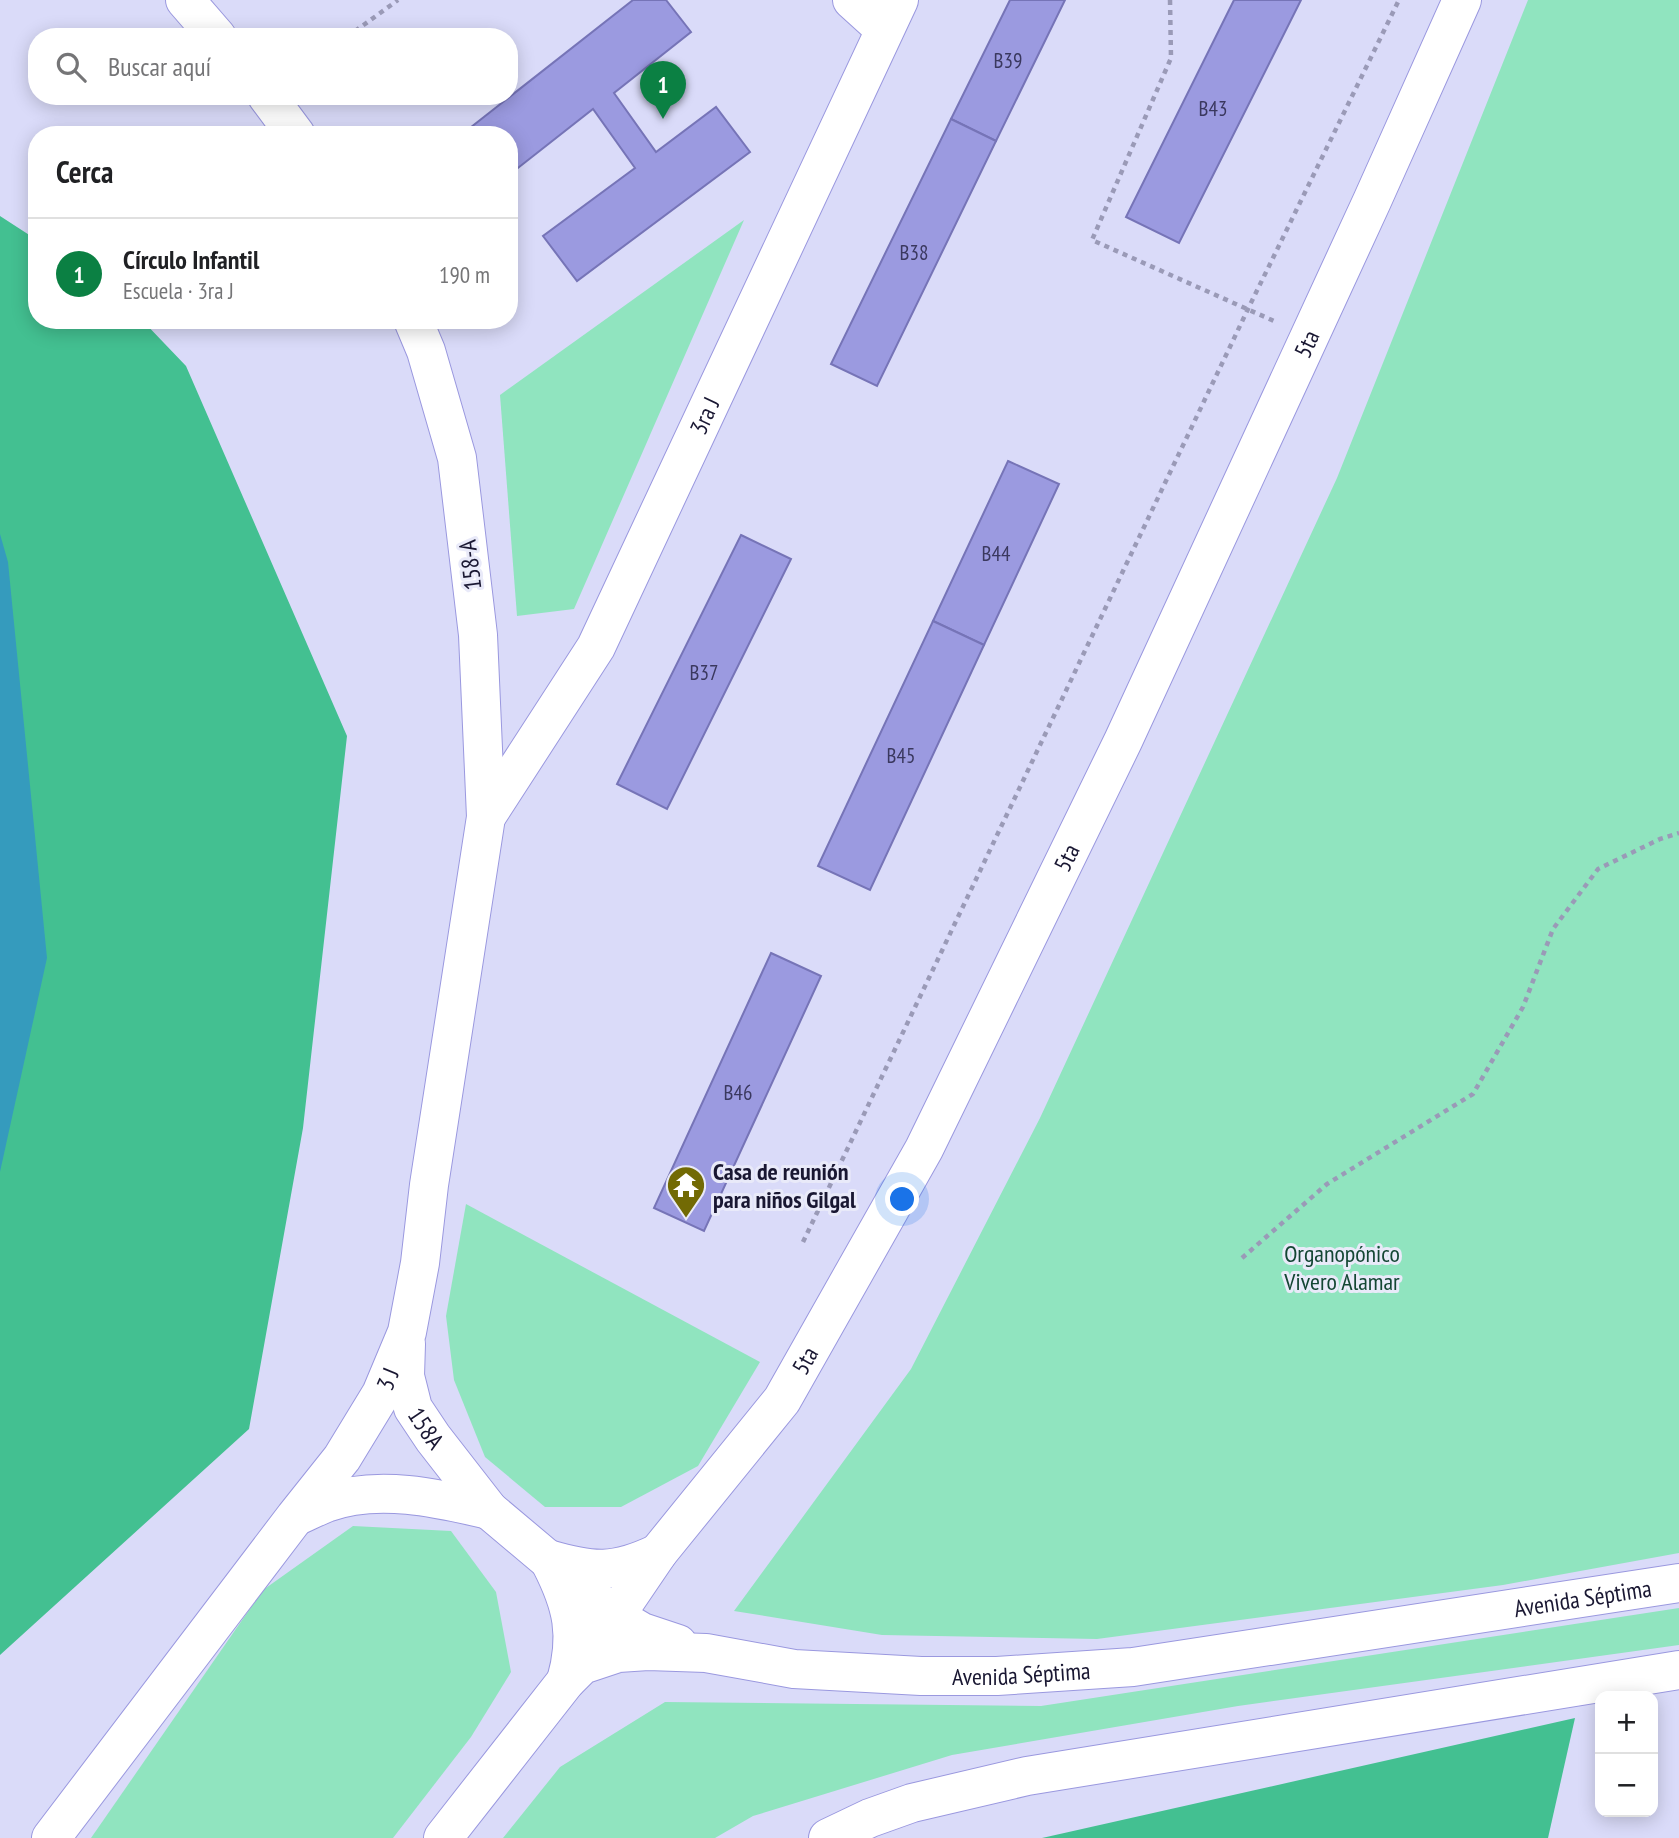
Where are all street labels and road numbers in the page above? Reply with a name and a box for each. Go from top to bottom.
street label: 5ta [1286,325,1326,363]
street label: 3ra J [682,392,726,439]
street label: 158-A [451,537,488,592]
street label: 5ta [1046,839,1086,876]
street label: 5ta [784,1341,825,1380]
street label: 3 J [369,1363,406,1395]
street label: 158A [401,1401,452,1456]
street label: Avenida Séptima [1512,1572,1653,1624]
street label: Avenida Séptima [952,1654,1091,1692]

